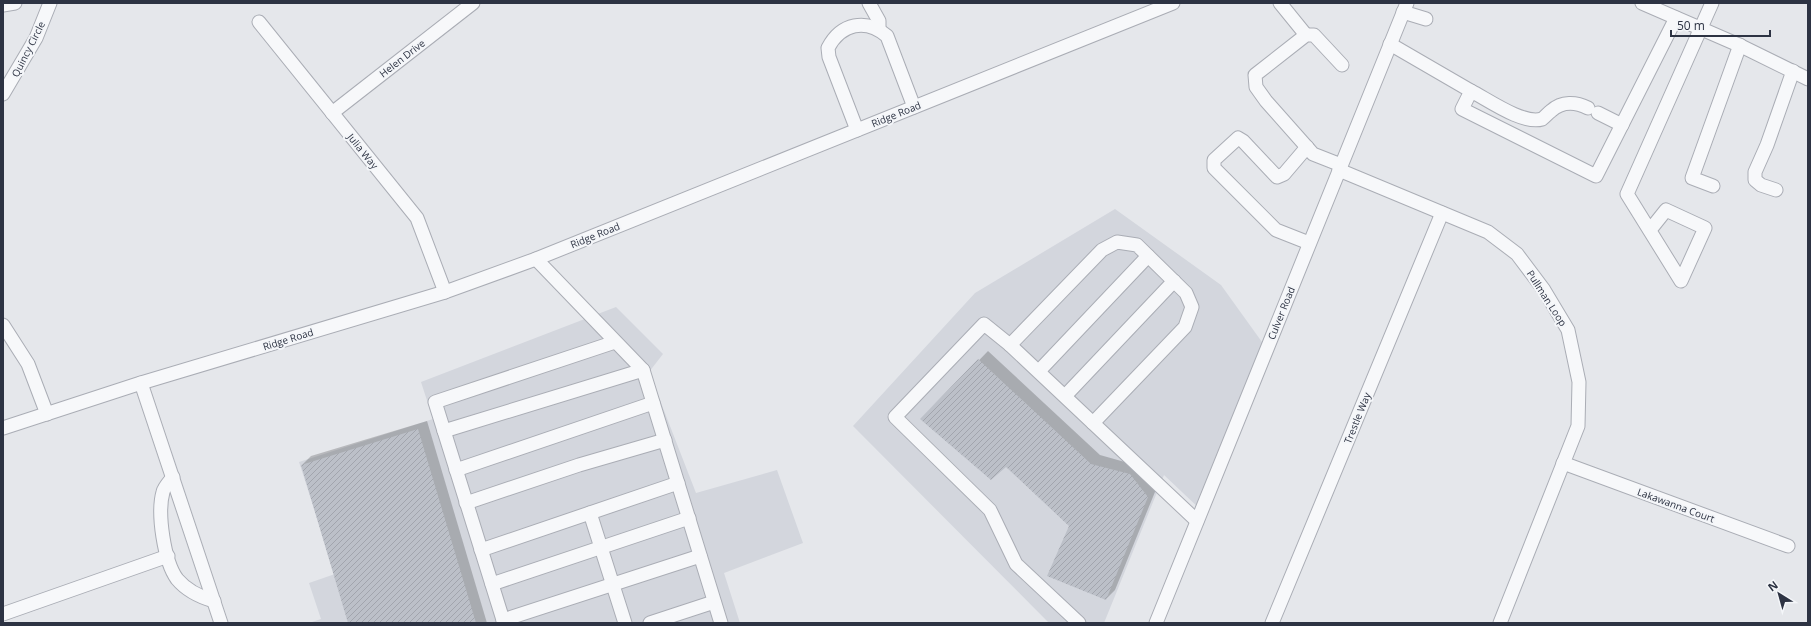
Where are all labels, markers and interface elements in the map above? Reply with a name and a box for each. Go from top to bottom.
scale bar [1671,12,1770,38]
text: 50 m [1677,17,1705,34]
street label: Quincy Circle [8,18,48,79]
street label: Helen Drive [376,36,428,80]
street label: Ridge Road [869,98,923,130]
street label: Julia Way [344,130,382,172]
street label: Ridge Road [568,219,622,251]
street label: Pullman Loop [1524,267,1570,329]
street label: Culver Road [1264,284,1298,342]
street label: Ridge Road [261,325,315,353]
street label: Trestle Way [1340,389,1374,446]
street label: Lakawanna Court [1635,484,1717,526]
north arrow [1759,574,1799,614]
text: N [1765,577,1781,594]

